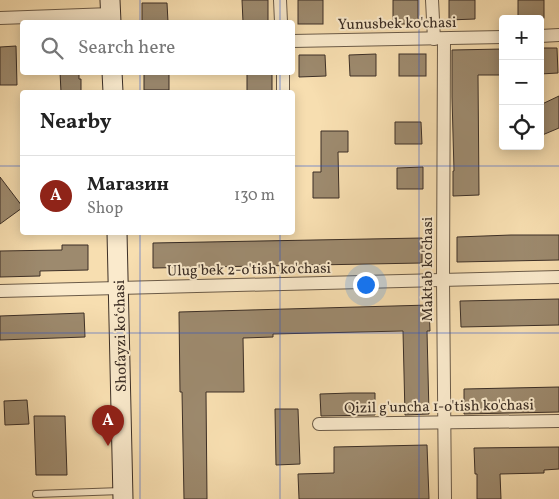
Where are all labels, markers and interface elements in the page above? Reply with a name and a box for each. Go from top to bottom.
street label: Yunusbek ko'chasi [337,13,457,36]
map controls [499,15,544,150]
button: + [499,15,544,60]
search box [20,20,295,75]
icon: search [38,34,66,62]
text: Search here [78,35,175,61]
button: − [499,60,544,105]
button: locate [499,105,544,150]
text: Nearby [40,108,111,137]
text: Магазин [87,172,169,198]
text: A [50,185,62,207]
text: 130 m [234,185,275,207]
text: Shop [87,198,123,220]
street label: Maktab ko'chasi [418,217,439,321]
street label: Ulug'bek 2-o'tish ko'chasi [167,259,331,282]
your location [353,272,379,298]
street label: Shofayzi koʻchasi [110,280,133,392]
street label: Qizil g'uncha 1-o'tish ko'chasi [344,395,534,420]
pin: A [92,405,124,446]

